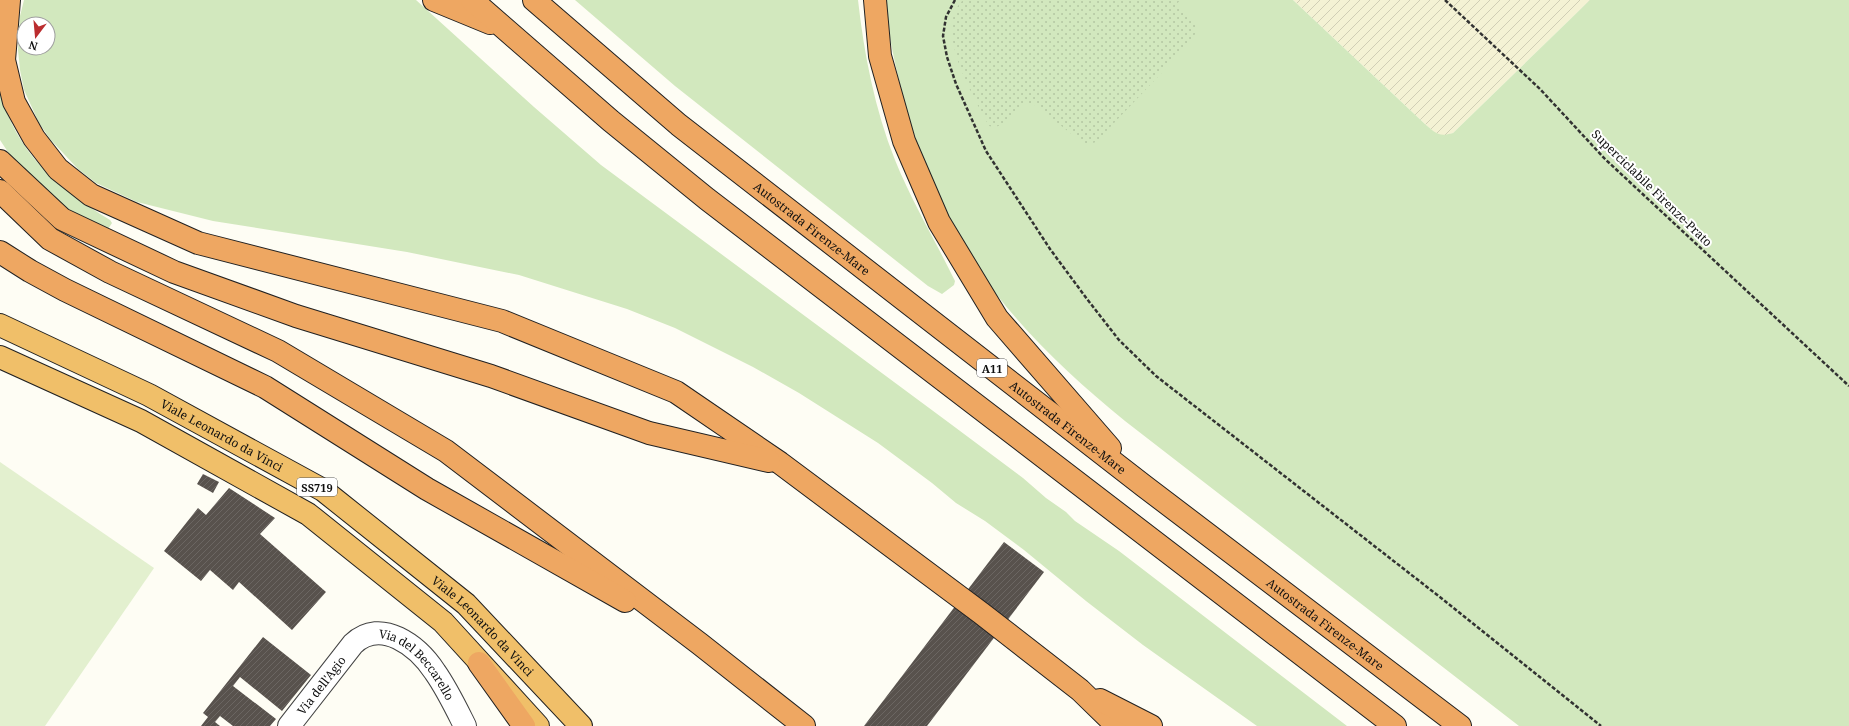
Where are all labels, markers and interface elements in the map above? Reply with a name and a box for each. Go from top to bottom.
north arrow [16,16,56,56]
text: N [27,38,39,54]
street label: Superciclabile Firenze-Prato [1588,126,1716,250]
street label: Autostrada Firenze-Mare [750,178,874,279]
road number: A11 [977,359,1007,377]
street label: Autostrada Firenze-Mare [1006,376,1130,478]
street label: Viale Leonardo da Vinci [158,395,287,475]
road number: SS719 [297,478,337,496]
street label: Viale Leonardo da Vinci [428,572,538,680]
street label: Autostrada Firenze-Mare [1263,574,1388,674]
street label: Via del Beccarello [378,625,459,703]
street label: Via dell'Agio [293,652,349,718]

